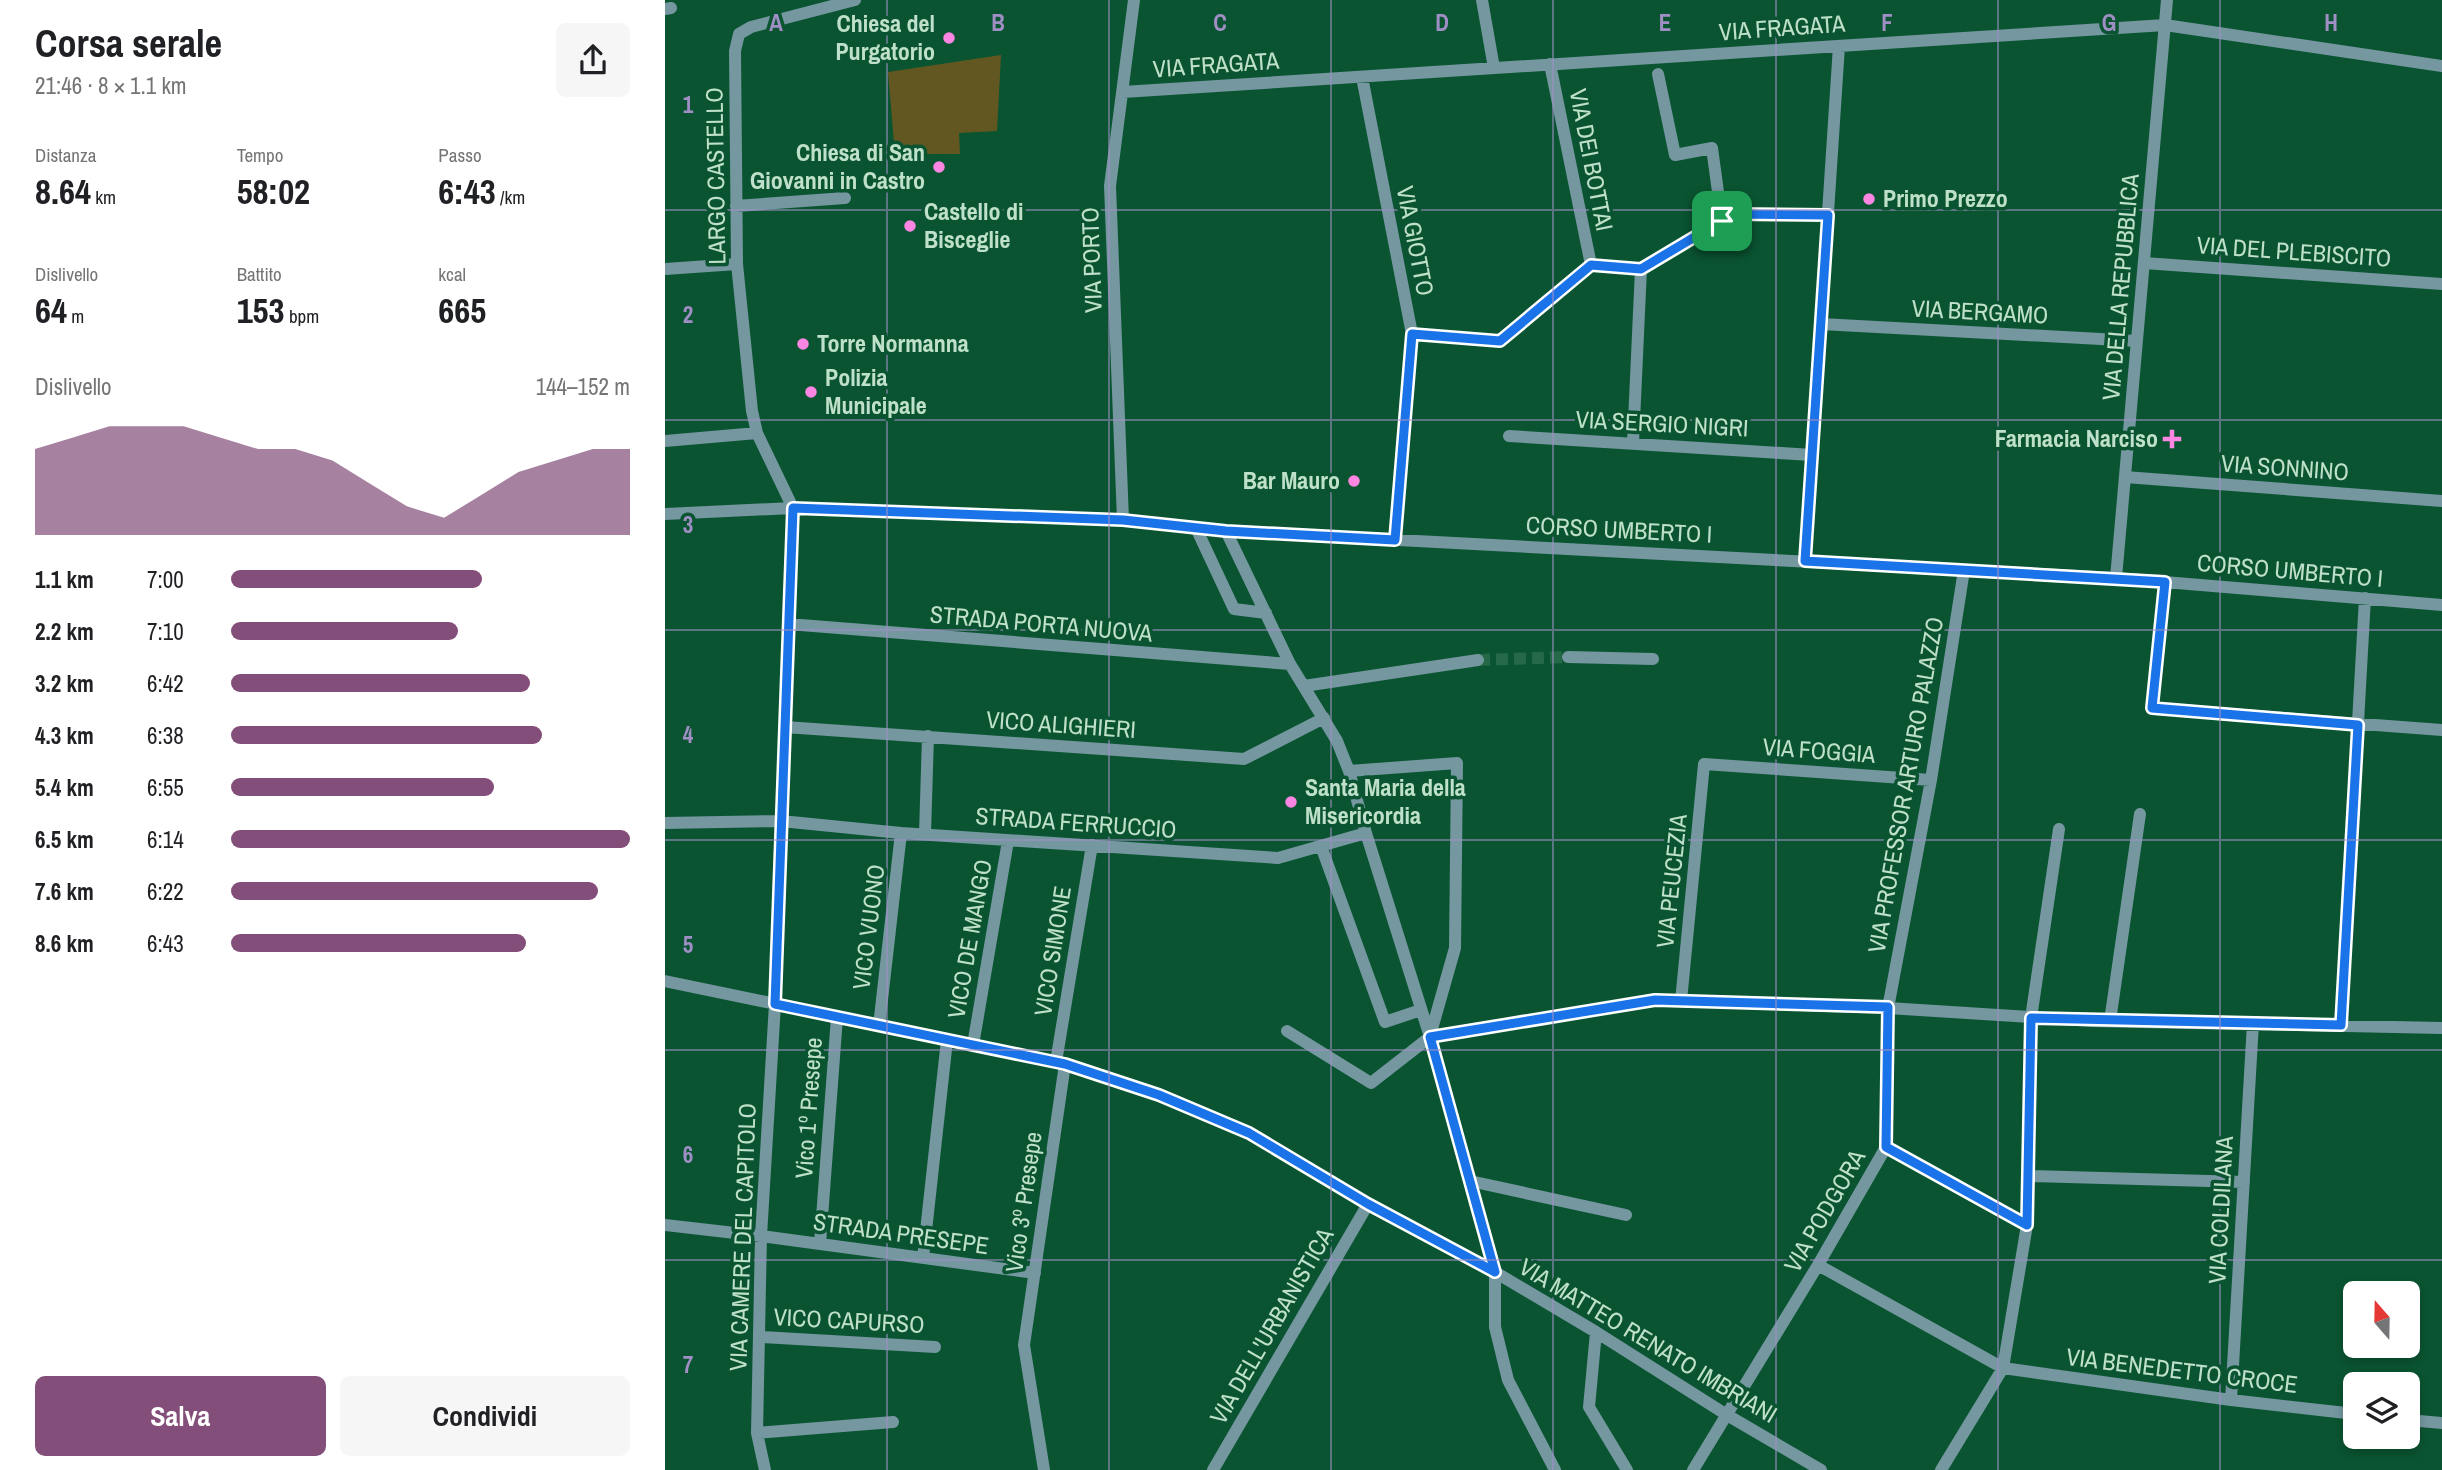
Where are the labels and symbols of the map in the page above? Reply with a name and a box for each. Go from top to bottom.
text: A [769,7,783,38]
place label: Chiesa del Purgatorio [835,7,935,67]
text: B [991,7,1005,38]
text: C [1213,7,1227,38]
text: D [1435,7,1449,38]
text: E [1659,7,1671,38]
street label: VIA FRAGATA [1718,7,1847,47]
text: F [1881,7,1893,38]
text: G [2102,7,2116,38]
text: H [2324,7,2338,38]
marker: Chiesa del Purgatorio [941,30,957,46]
street label: VIA FRAGATA [1152,44,1281,84]
street label: VIA DEI BOTTAI [1563,86,1621,234]
street label: LARGO CASTELLO [697,87,733,265]
text: 1 [683,89,694,120]
place label: Chiesa di San Giovanni in Castro [750,136,925,196]
marker: Chiesa di San Giovanni in Castro [931,159,947,175]
street label: VIA DELLA REPUBBLICA [2094,171,2146,402]
place label: Primo Prezzo [1883,182,2008,214]
street label: VIA GIOTTO [1390,183,1442,298]
pin [1692,191,1752,251]
marker: Primo Prezzo [1861,191,1877,207]
place label: Castello di Bisceglie [924,195,1024,255]
street label: VIA PORTO [1073,207,1109,313]
marker: Castello di Bisceglie [902,218,918,234]
street label: VIA DEL PLEBISCITO [2196,228,2392,274]
street label: VIA BERGAMO [1911,291,2049,331]
text: 2 [683,299,693,330]
place label: Torre Normanna [817,327,969,359]
marker: Torre Normanna [795,336,811,352]
place label: Polizia Municipale [825,361,927,421]
marker: Polizia Municipale [803,384,819,400]
street label: VIA SERGIO NIGRI [1575,403,1749,444]
place label: Farmacia Narciso [1995,422,2158,454]
marker: Farmacia Narciso [2164,431,2180,447]
street label: VIA SONNINO [2220,447,2350,487]
place label: Bar Mauro [1243,464,1340,496]
marker: Bar Mauro [1346,473,1362,489]
street label: CORSO UMBERTO I [1525,508,1713,550]
text: 3 [683,509,693,540]
street label: CORSO UMBERTO I [2196,546,2384,594]
street label: STRADA PORTA NUOVA [929,597,1155,649]
street label: VIA PROFESSOR ARTURO PALAZZO [1860,614,1950,955]
street label: VICO ALIGHIERI [985,703,1137,745]
text: 4 [683,719,694,750]
street label: VIA FOGGIA [1762,730,1877,770]
place label: Santa Maria della Misericordia [1305,771,1466,831]
marker: Santa Maria della Misericordia [1283,794,1299,810]
street label: STRADA FERRUCCIO [975,799,1178,845]
street label: VIA PEUCEZIA [1648,811,1694,949]
street label: VICO DE MANGO [939,857,999,1021]
street label: VICO VUONO [844,863,892,991]
street label: VICO SIMONE [1026,884,1078,1018]
text: 5 [683,929,693,960]
street label: Vico 1º Presepe [787,1036,829,1180]
street label: VIA CAMERE DEL CAPITOLO [721,1102,763,1371]
street label: Vico 3º Presepe [997,1130,1049,1274]
street label: VIA COLDILANA [2200,1135,2240,1285]
text: 6 [683,1139,693,1170]
street label: VIA PODGORA [1776,1143,1873,1278]
street label: STRADA PRESEPE [811,1205,991,1261]
street label: VIA DELL'URBANISTICA [1202,1221,1341,1429]
street label: VIA MATTEO RENATO IMBRIANI [1514,1250,1783,1430]
north arrow [2343,1281,2420,1358]
street label: VICO CAPURSO [773,1300,925,1340]
street label: VIA BENEDETTO CROCE [2065,1340,2300,1400]
text: 7 [683,1349,693,1380]

